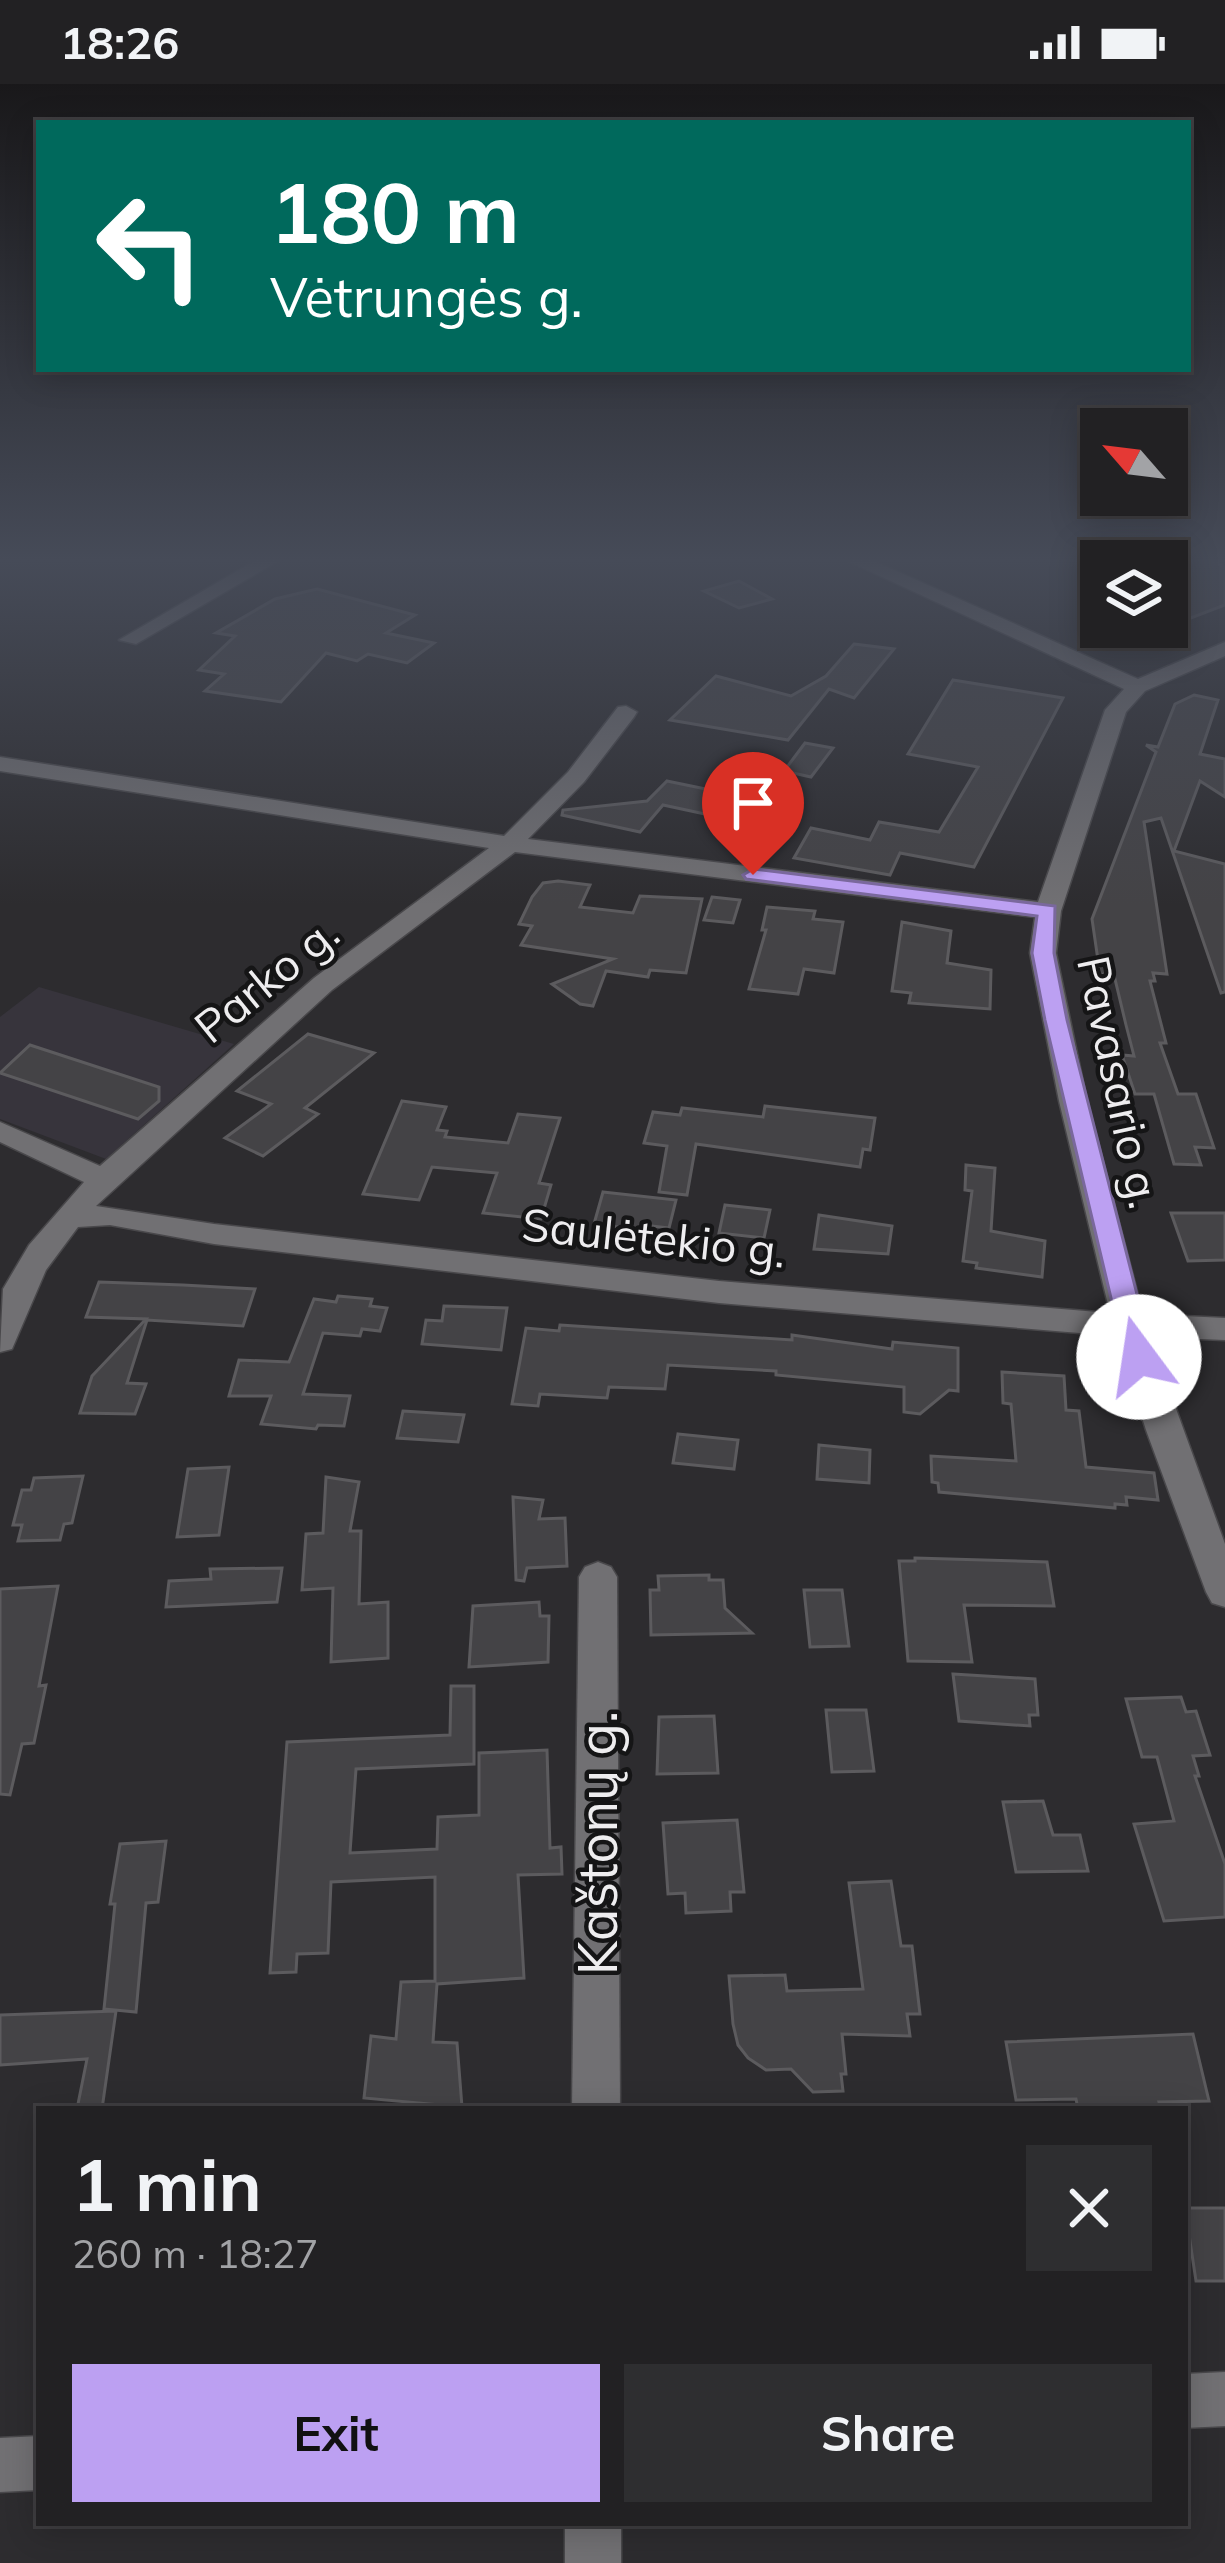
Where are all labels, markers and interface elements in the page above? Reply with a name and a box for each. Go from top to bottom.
text: 18:26 [60,14,179,70]
text: 180 m [270,159,520,264]
icon: left [72,168,228,324]
text: Vėtrungės g. [270,263,583,331]
north arrow [1080,408,1188,516]
map controls [1080,408,1188,648]
button: layers [1080,540,1188,648]
pin [702,752,804,875]
icon: arrive [720,770,786,836]
street label: Parko g. [183,904,349,1054]
street label: Pavasario g. [1066,951,1174,1213]
street label: Saulėtekio g. [519,1195,789,1279]
position arrow [1076,1294,1202,1420]
street label: Kaštonų g. [563,1711,631,1975]
text: 1 min [72,2139,262,2229]
button: close [1026,2145,1152,2271]
text: 260 m · 18:27 [72,2229,318,2278]
button: Exit [72,2364,600,2502]
button: Share [624,2364,1152,2502]

